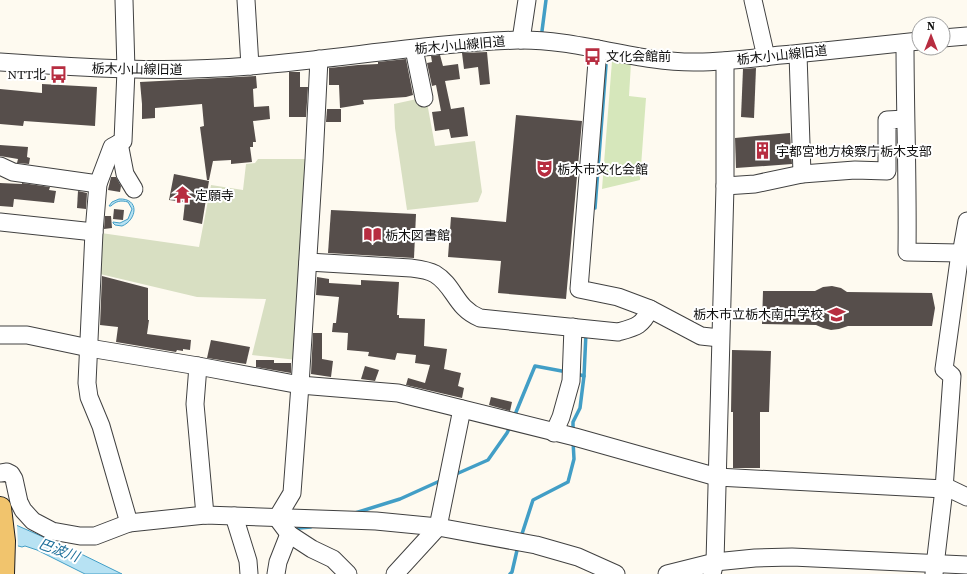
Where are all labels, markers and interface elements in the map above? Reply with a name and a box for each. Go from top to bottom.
north arrow [911,16,951,56]
text: N [927,19,935,34]
street label: 栃木小山線旧道 [414,33,506,57]
street label: 栃木小山線旧道 [736,42,828,68]
bus stop icon: 文化会館前 [583,46,603,66]
place label: 文化会館前 [606,48,671,65]
street label: 栃木小山線旧道 [91,60,183,78]
bus stop icon: NTT北 [49,64,69,84]
place label: NTT北 [8,66,46,83]
building icon: 宇都宮地方検察庁栃木支部 [753,141,773,161]
place label: 宇都宮地方検察庁栃木支部 [776,143,932,160]
theatre icon: 栃木市文化会館 [534,159,554,179]
place label: 栃木市文化会館 [557,161,648,178]
temple icon: 定願寺 [172,185,192,205]
place label: 定願寺 [195,187,234,204]
library icon: 栃木図書館 [362,225,382,245]
place label: 栃木図書館 [385,227,450,244]
school or university icon: 栃木市立栃木南中学校 [826,304,846,324]
place label: 栃木市立栃木南中学校 [693,306,823,323]
water label: 巴波川 [36,533,84,567]

